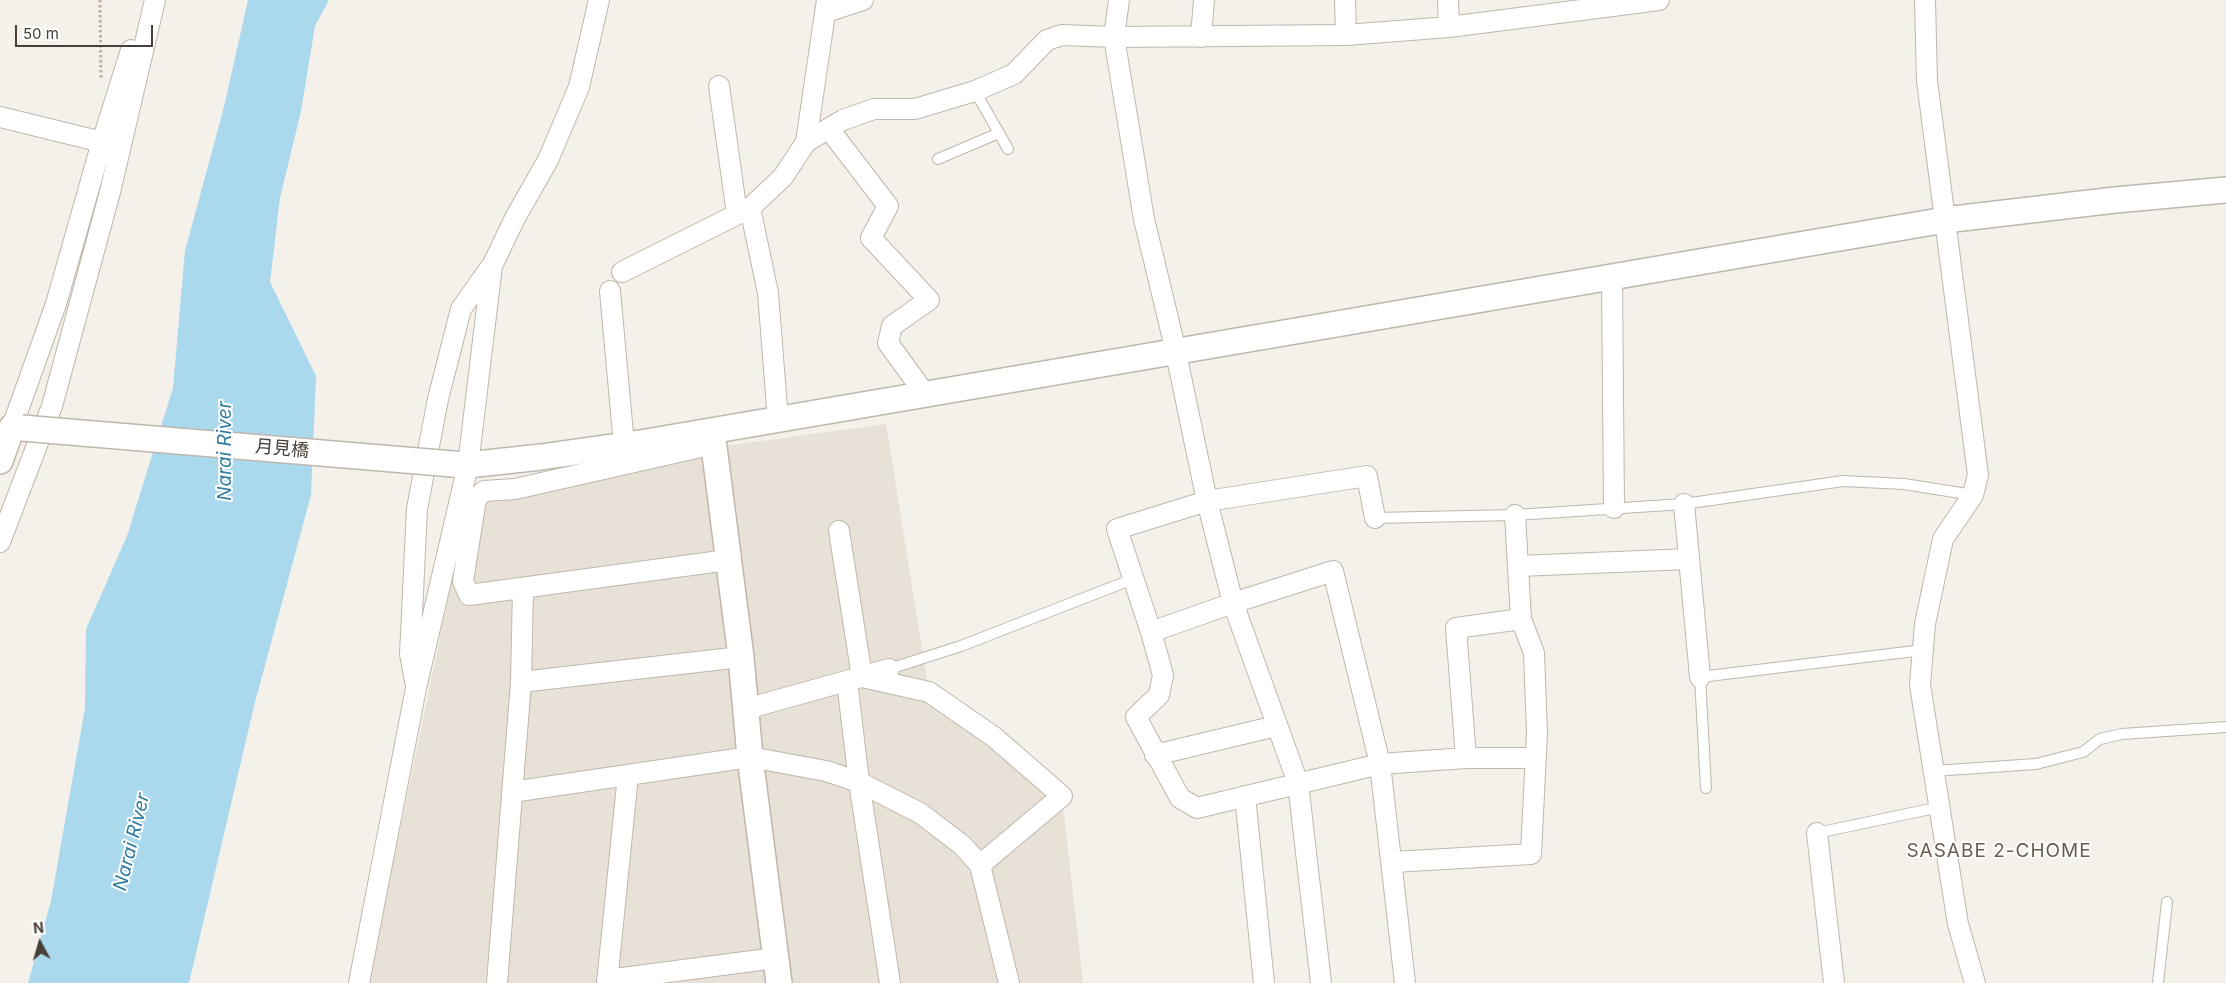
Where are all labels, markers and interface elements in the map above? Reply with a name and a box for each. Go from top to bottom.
scale bar [18,15,155,47]
text: 50 m [23,24,59,43]
water label: Narai River [214,401,236,501]
street label: 月見橋 [254,436,310,462]
water label: Narai River [109,791,155,893]
district label: SASABE 2-CHOME [1905,840,2093,862]
north arrow [15,918,65,968]
text: N [32,919,45,937]

